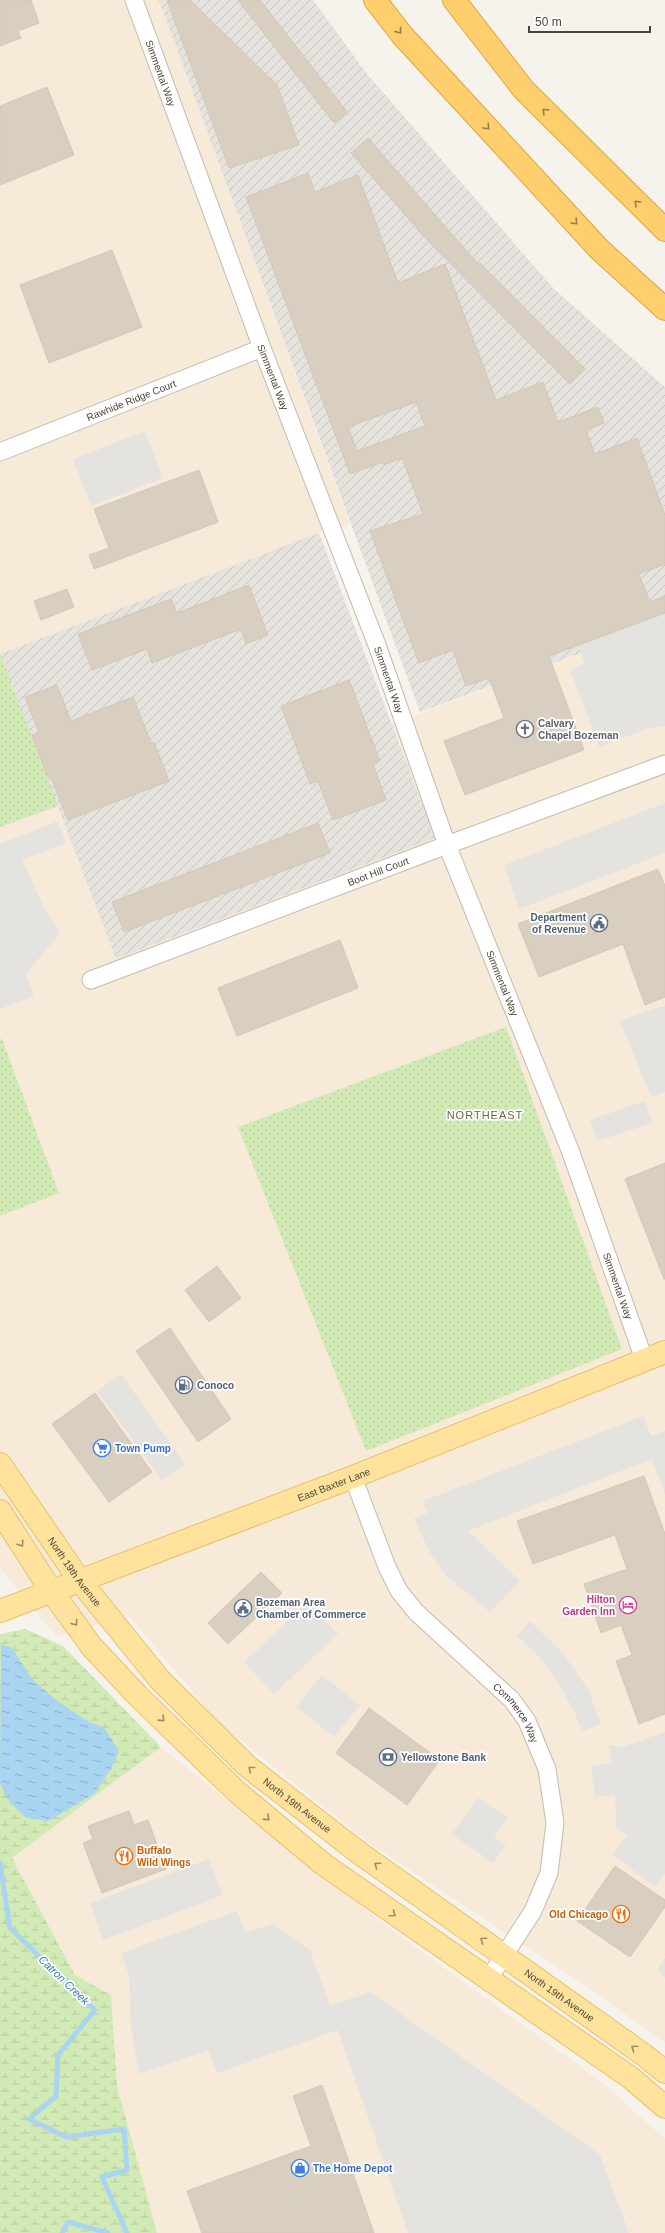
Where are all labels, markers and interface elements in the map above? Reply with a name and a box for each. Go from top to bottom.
scale bar [529,8,650,34]
text: 50 m [535,15,562,29]
one-way arrow [394,26,401,33]
street label: Simmental Way [144,39,178,108]
one-way arrow [542,108,550,116]
one-way arrow [482,122,489,130]
one-way arrow [634,200,642,208]
one-way arrow [570,218,577,225]
street label: Simmental Way [256,343,291,412]
street label: Rawhide Ridge Court [85,377,178,423]
street label: Simmental Way [372,645,406,714]
place label: Calvary Chapel Bozeman [538,718,619,741]
church icon: Calvary Chapel Bozeman [515,719,535,739]
street label: Boot Hill Court [346,854,410,888]
place label: Department of Revenue [530,912,587,935]
public building icon: Department of Revenue [589,913,609,933]
street label: Simmental Way [485,949,521,1017]
district label: NORTHEAST [447,1109,523,1121]
street label: Simmental Way [601,1251,635,1320]
fuel station icon: Conoco [174,1375,194,1395]
place label: Conoco [197,1380,234,1391]
supermarket icon: Town Pump [92,1438,112,1458]
place label: Town Pump [115,1443,171,1454]
street label: East Baxter Lane [296,1465,372,1503]
street label: North 19th Avenue [46,1535,104,1609]
one-way arrow [16,1540,24,1547]
place label: Hilton Garden Inn [562,1594,615,1617]
hotel icon: Hilton Garden Inn [618,1595,638,1615]
place label: Bozeman Area Chamber of Commerce [256,1597,366,1620]
public building icon: Bozeman Area Chamber of Commerce [233,1598,253,1618]
one-way arrow [70,1619,77,1626]
street label: Commerce Way [491,1680,541,1744]
one-way arrow [157,1714,165,1722]
bank icon: Yellowstone Bank [378,1747,398,1767]
place label: Yellowstone Bank [401,1752,486,1763]
one-way arrow [249,1767,256,1774]
street label: North 19th Avenue [261,1775,334,1835]
one-way arrow [263,1813,270,1820]
place label: Buffalo Wild Wings [137,1845,191,1868]
restaurant icon: Buffalo Wild Wings [114,1846,134,1866]
one-way arrow [374,1862,381,1870]
restaurant icon: Old Chicago [611,1904,631,1924]
one-way arrow [388,1909,395,1916]
place label: Old Chicago [549,1909,608,1920]
one-way arrow [480,1937,487,1945]
water label: Catron Creek [36,1953,92,2007]
street label: North 19th Avenue [523,1967,597,2024]
one-way arrow [632,2046,639,2053]
shop icon: The Home Depot [290,2158,310,2178]
place label: The Home Depot [313,2163,393,2174]

